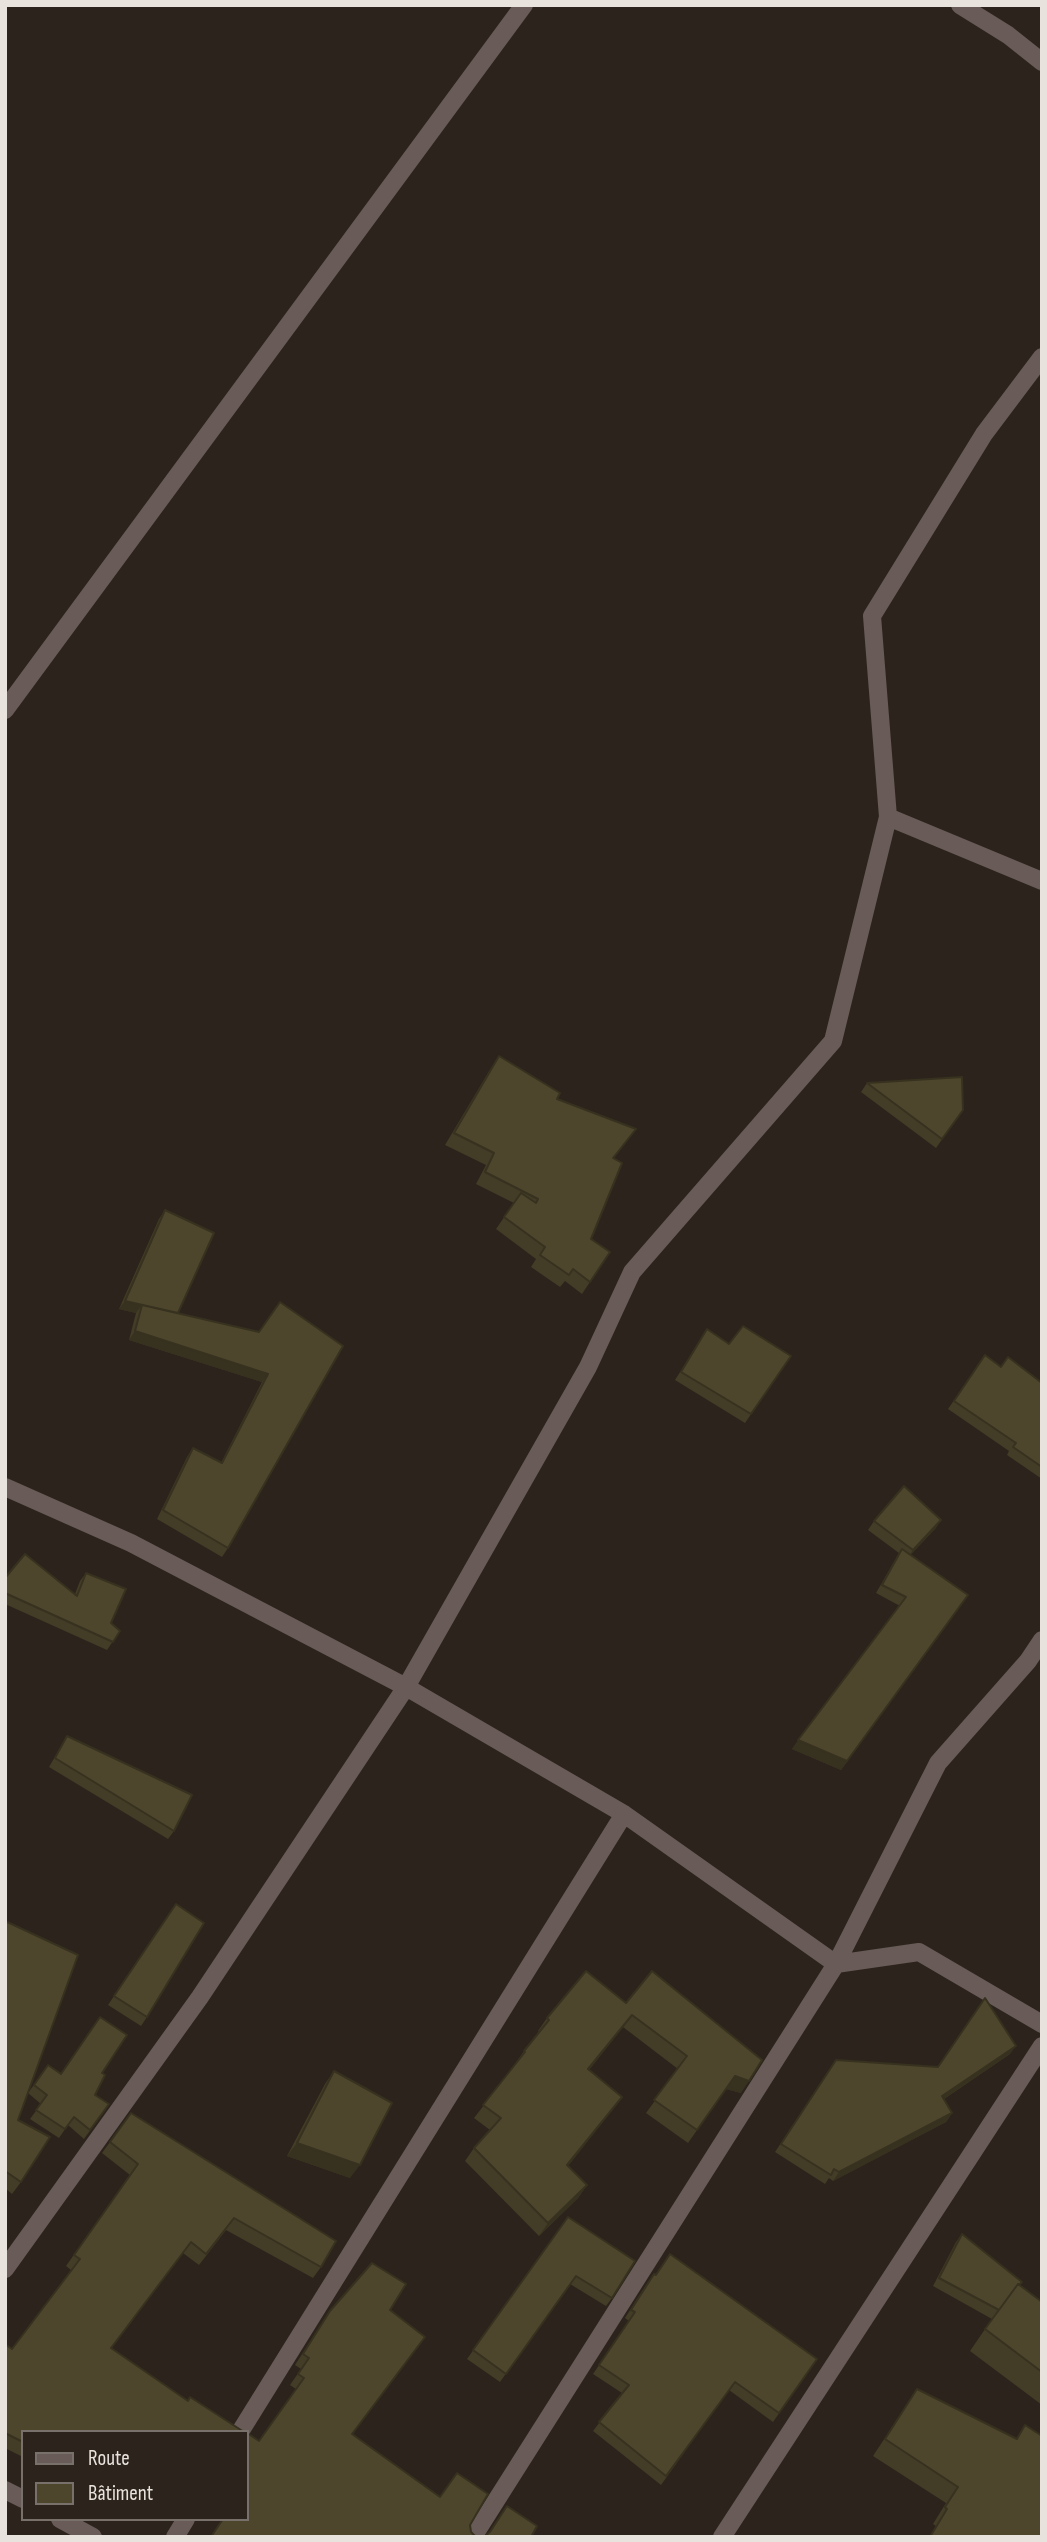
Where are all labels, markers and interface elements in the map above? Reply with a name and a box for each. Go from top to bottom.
legend [21,2430,248,2521]
text: Route [88,2446,130,2471]
text: Bâtiment [88,2481,153,2506]

